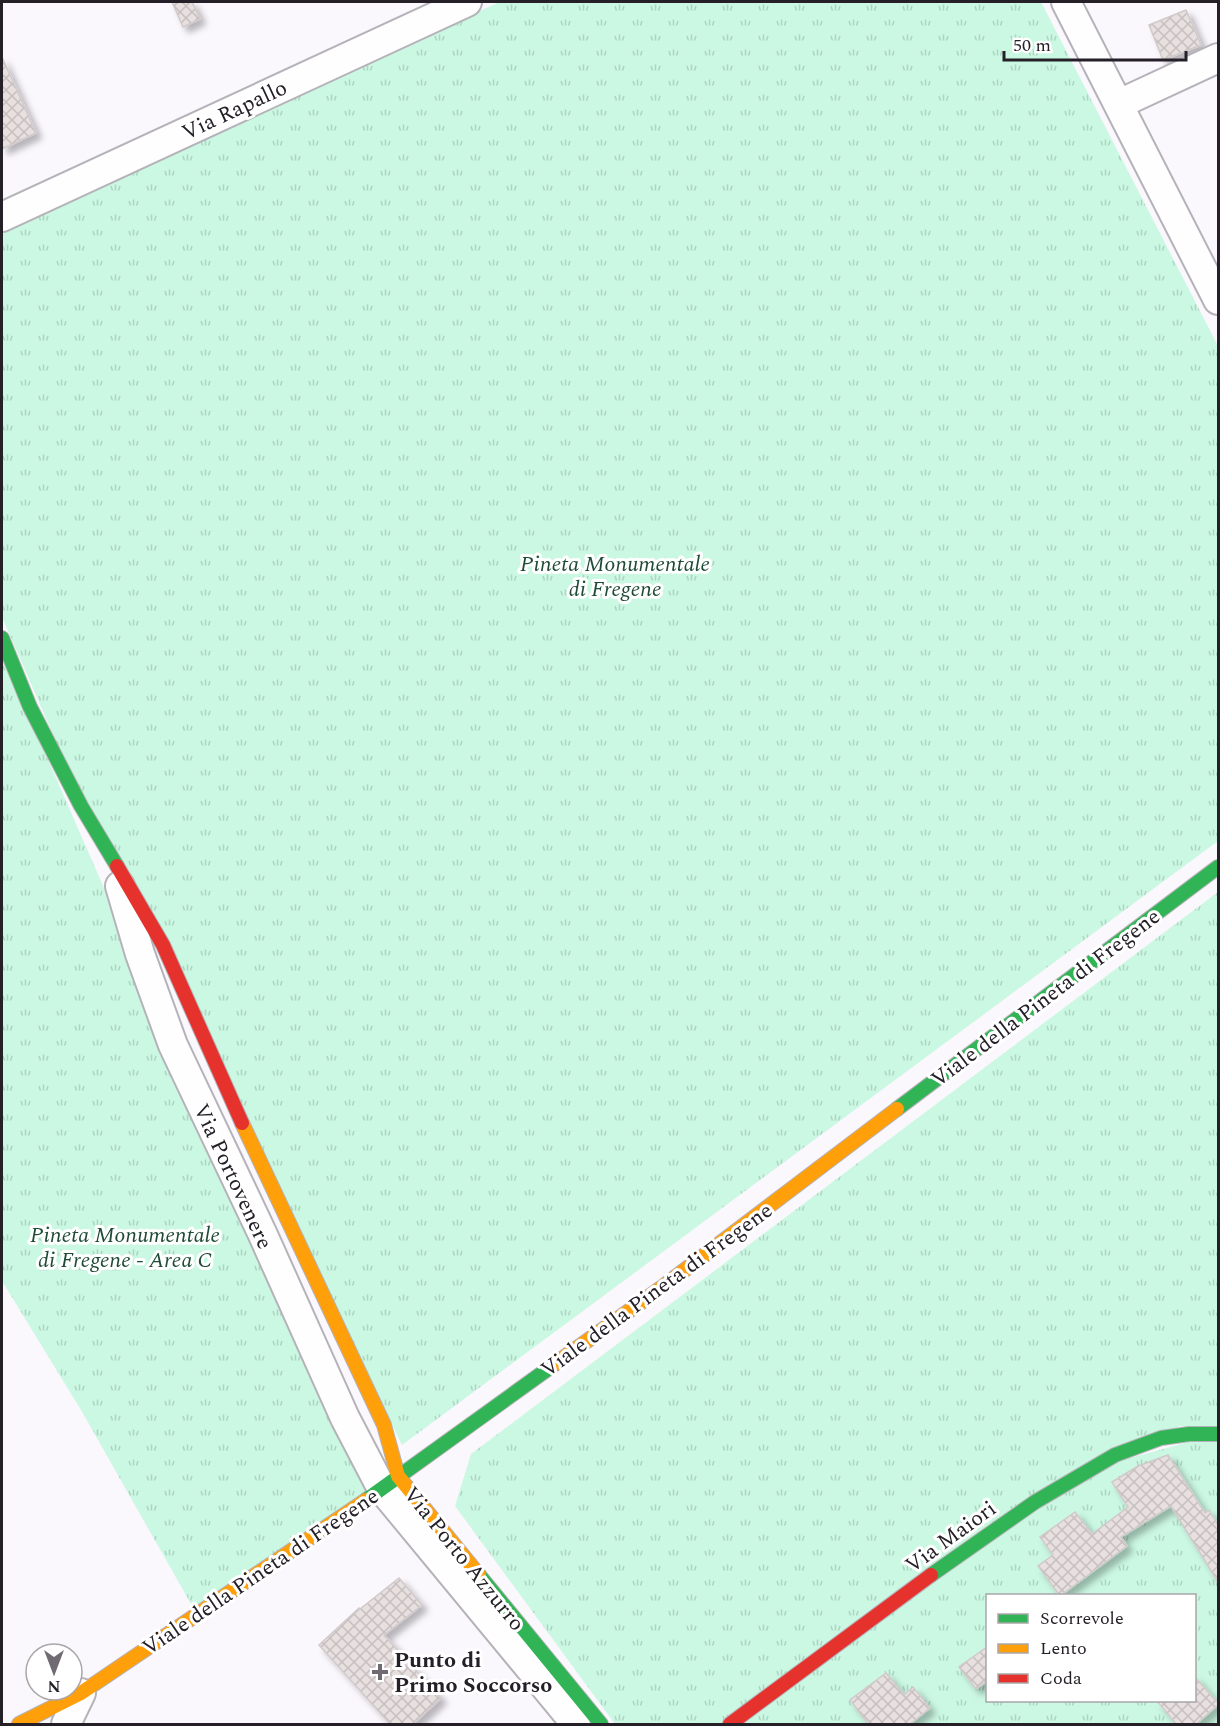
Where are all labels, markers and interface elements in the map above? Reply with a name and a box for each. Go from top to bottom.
scale bar [1004,24,1186,62]
text: 50 m [1013,32,1051,59]
street label: Via Rapallo [176,72,293,149]
park label: Pineta Monumentale di Fregene [520,548,710,606]
street label: Viale della Pineta di Fregene [924,901,1168,1096]
street label: Via Portovenere [184,1098,281,1255]
street label: Viale della Pineta di Fregene [534,1195,780,1386]
park label: Pineta Monumentale di Fregene - Area C [30,1219,220,1277]
street label: Via Porto Azzurro [395,1479,533,1638]
street label: Viale della Pineta di Fregene [136,1480,386,1664]
street label: Via Maiori [898,1493,1003,1582]
legend [986,1594,1196,1702]
text: Scorrevole [1040,1605,1124,1632]
text: Lento [1040,1635,1087,1662]
north arrow [24,1642,84,1702]
place label: Punto di Primo Soccorso [394,1644,552,1702]
marker: Punto di Primo Soccorso [371,1663,389,1681]
text: Coda [1040,1665,1082,1692]
text: N [47,1674,61,1698]

